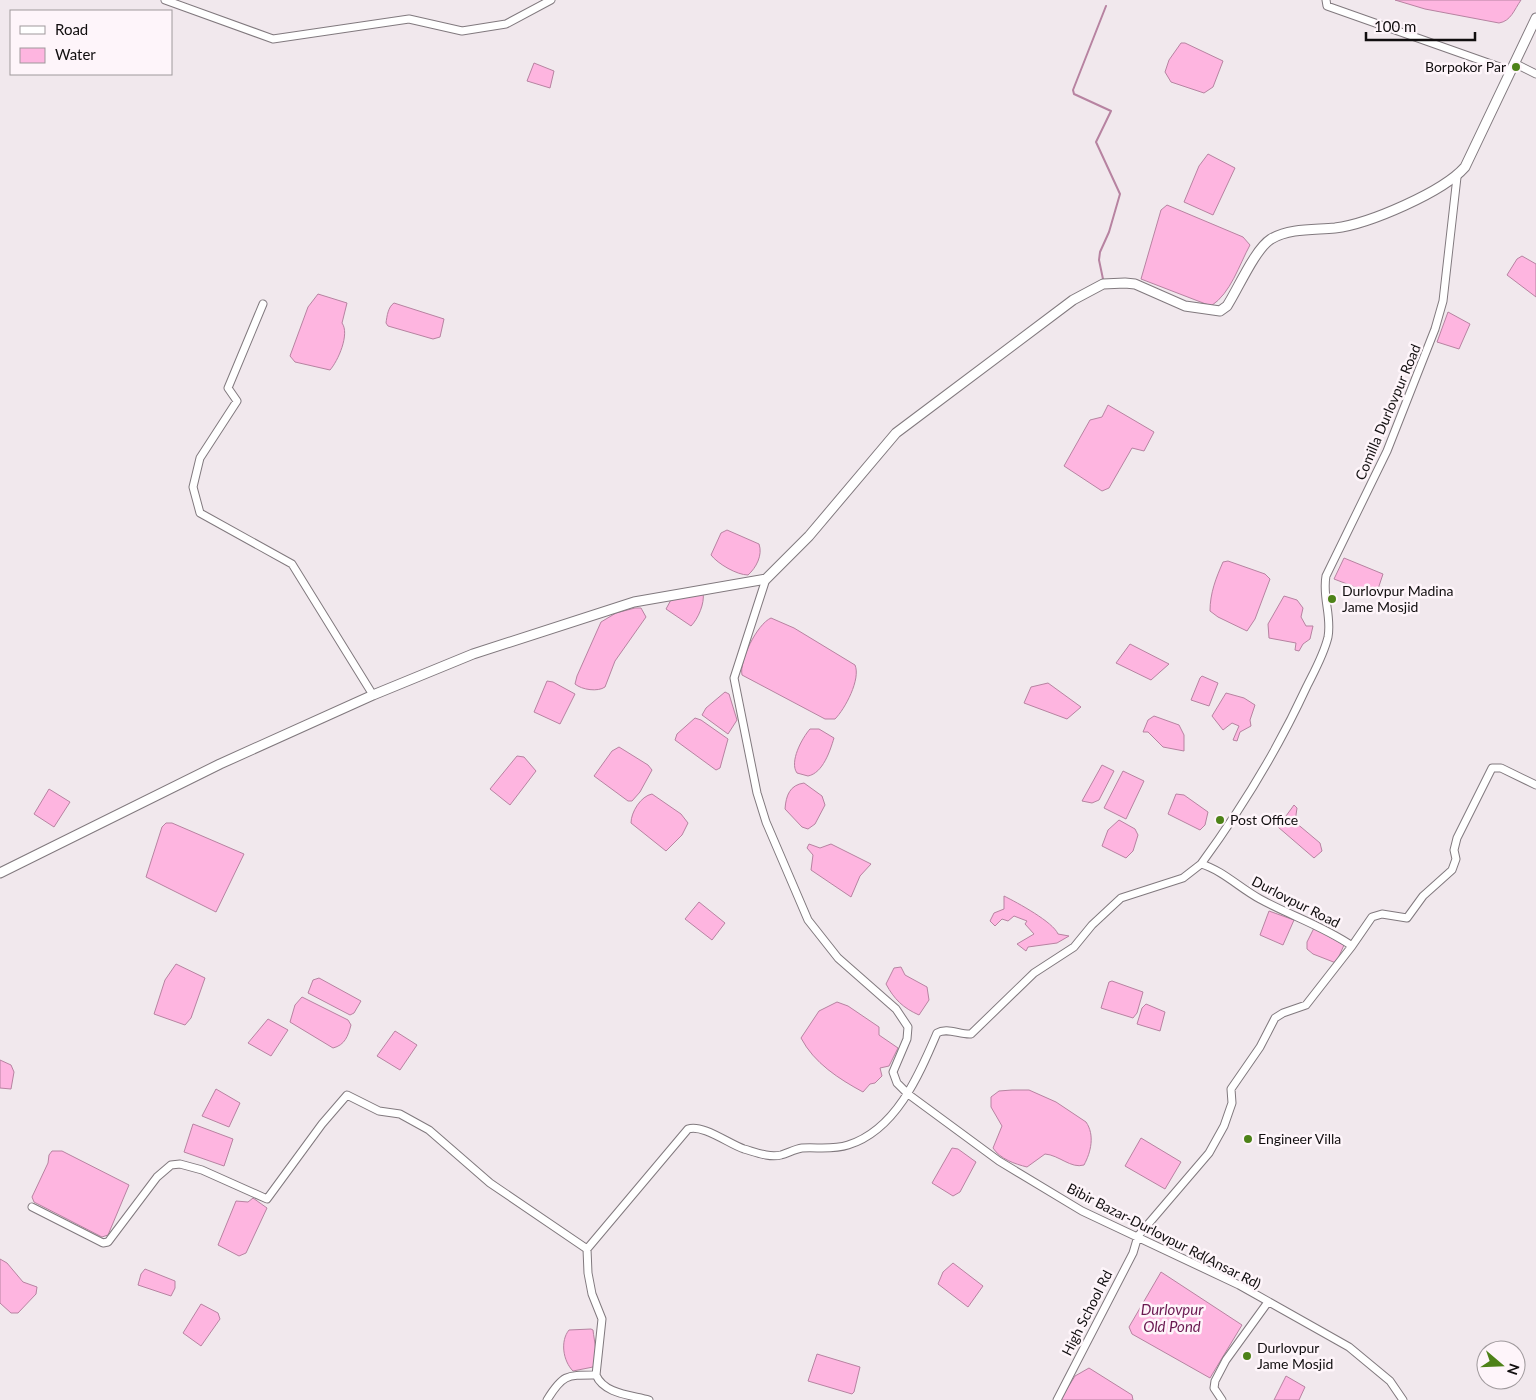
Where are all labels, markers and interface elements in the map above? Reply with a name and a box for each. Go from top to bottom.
legend [10,10,172,75]
scale bar [1366,10,1475,42]
text: 100 m [1374,17,1416,35]
text: Road [55,20,88,38]
text: Water [55,45,96,63]
place label: Borpokor Par [1425,58,1506,75]
marker: Borpokor Par [1510,61,1522,73]
street label: Comilla Durlovpur Road [1351,341,1424,482]
place label: Durlovpur Madina Jame Mosjid [1342,582,1454,615]
marker: Durlovpur Madina Jame Mosjid [1326,593,1338,605]
place label: Post Office [1230,811,1298,828]
marker: Post Office [1214,814,1226,826]
street label: Durlovpur Road [1249,872,1343,931]
place label: Engineer Villa [1258,1130,1341,1147]
marker: Engineer Villa [1242,1133,1254,1145]
street label: Bibir Bazar-Durlovpur Rd(Ansar Rd) [1064,1179,1264,1292]
street label: High School Rd [1058,1267,1115,1358]
water label: Durlovpur Old Pond [1141,1300,1204,1335]
place label: Durlovpur Jame Mosjid [1257,1339,1333,1372]
north arrow [1476,1340,1526,1390]
marker: Durlovpur Jame Mosjid [1241,1350,1253,1362]
text: N [1504,1362,1524,1377]

